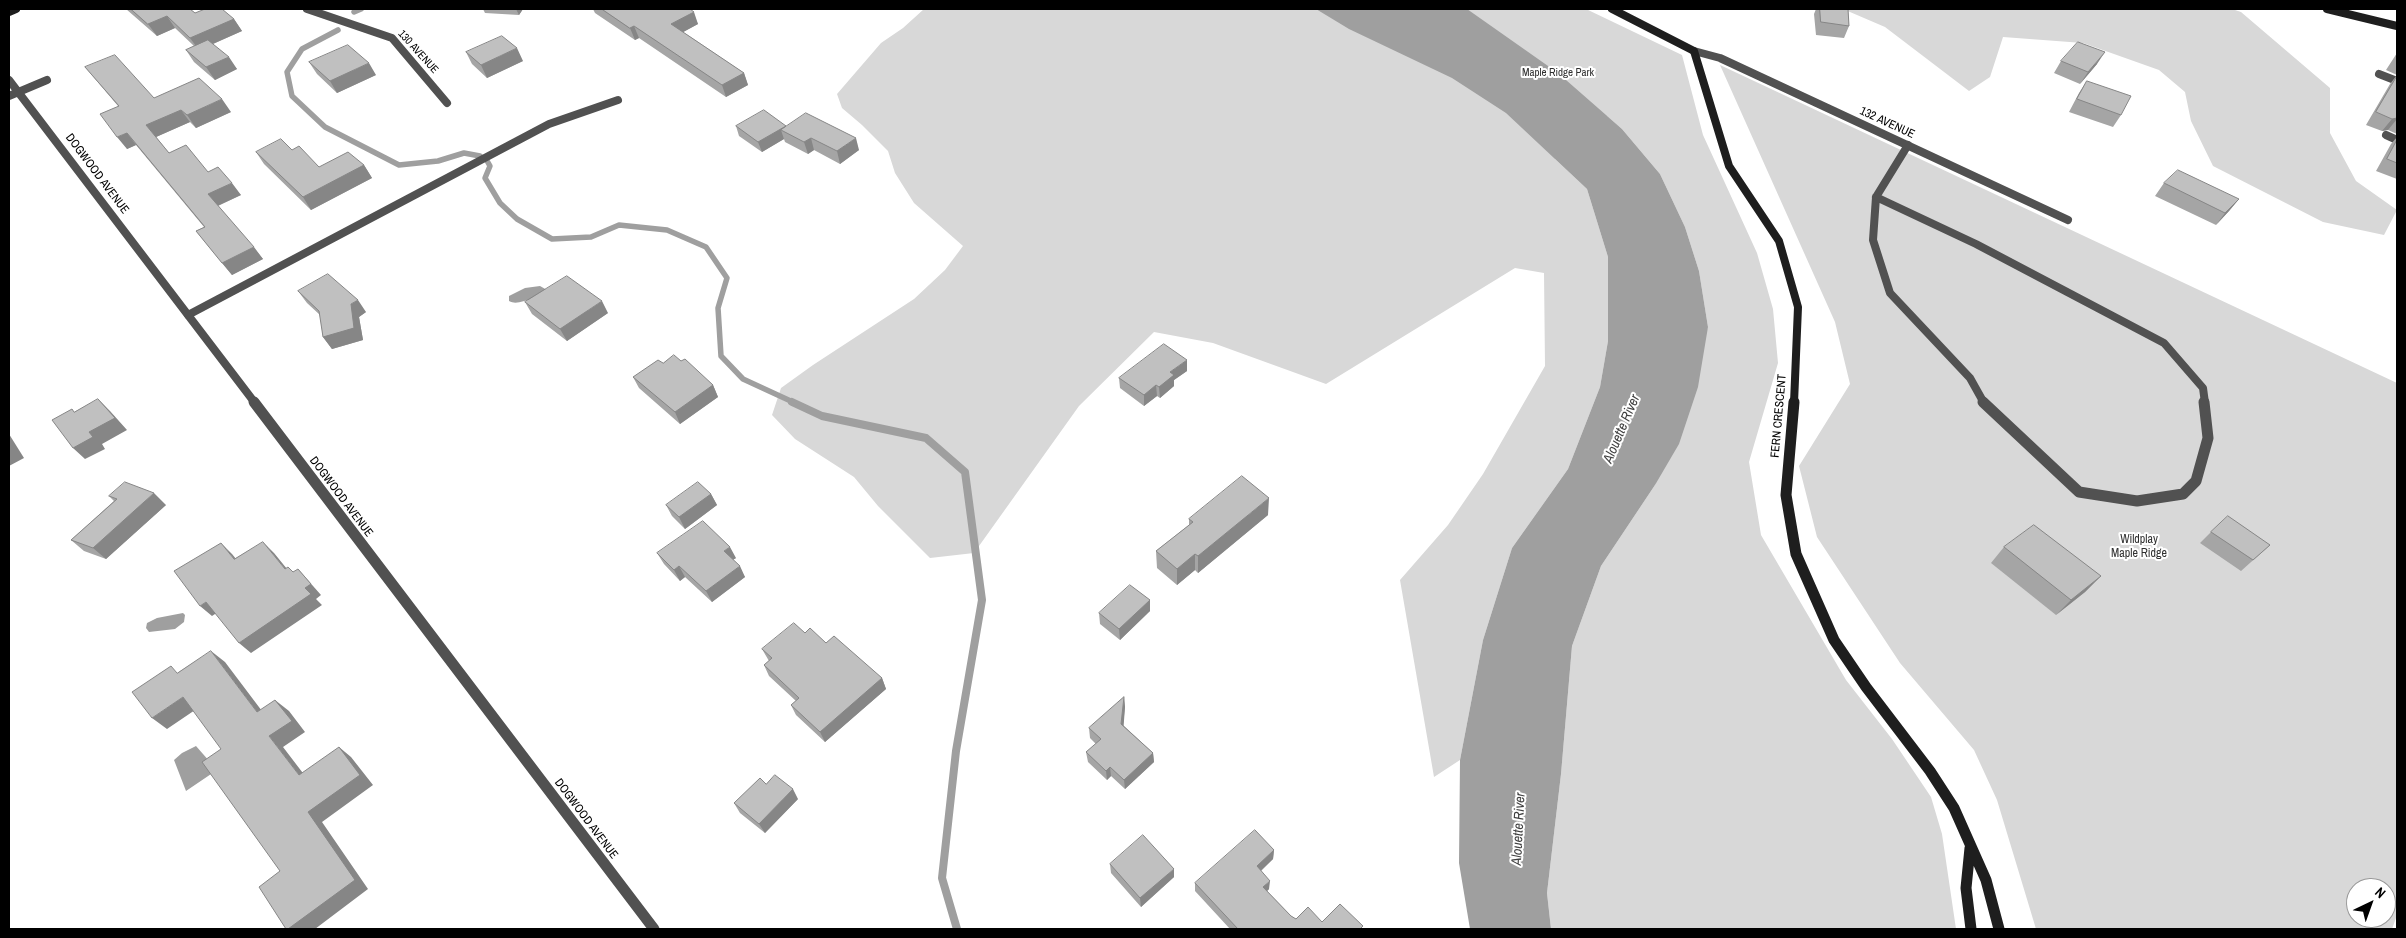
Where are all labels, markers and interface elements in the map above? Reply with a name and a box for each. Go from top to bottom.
street label: 130 AVENUE [395,28,441,76]
park label: Maple Ridge Park [1522,66,1594,80]
street label: 132 AVENUE [1857,104,1917,142]
street label: DOGWOOD AVENUE [62,131,132,217]
street label: FERN CRESCENT [1768,374,1790,458]
water label: Alouette River [1600,392,1644,466]
street label: DOGWOOD AVENUE [306,454,376,540]
park label: Wildplay Maple Ridge [2111,533,2167,561]
street label: DOGWOOD AVENUE [551,776,621,862]
water label: Alouette River [1509,792,1529,866]
north arrow [2346,878,2396,928]
text: N [2371,883,2389,902]

